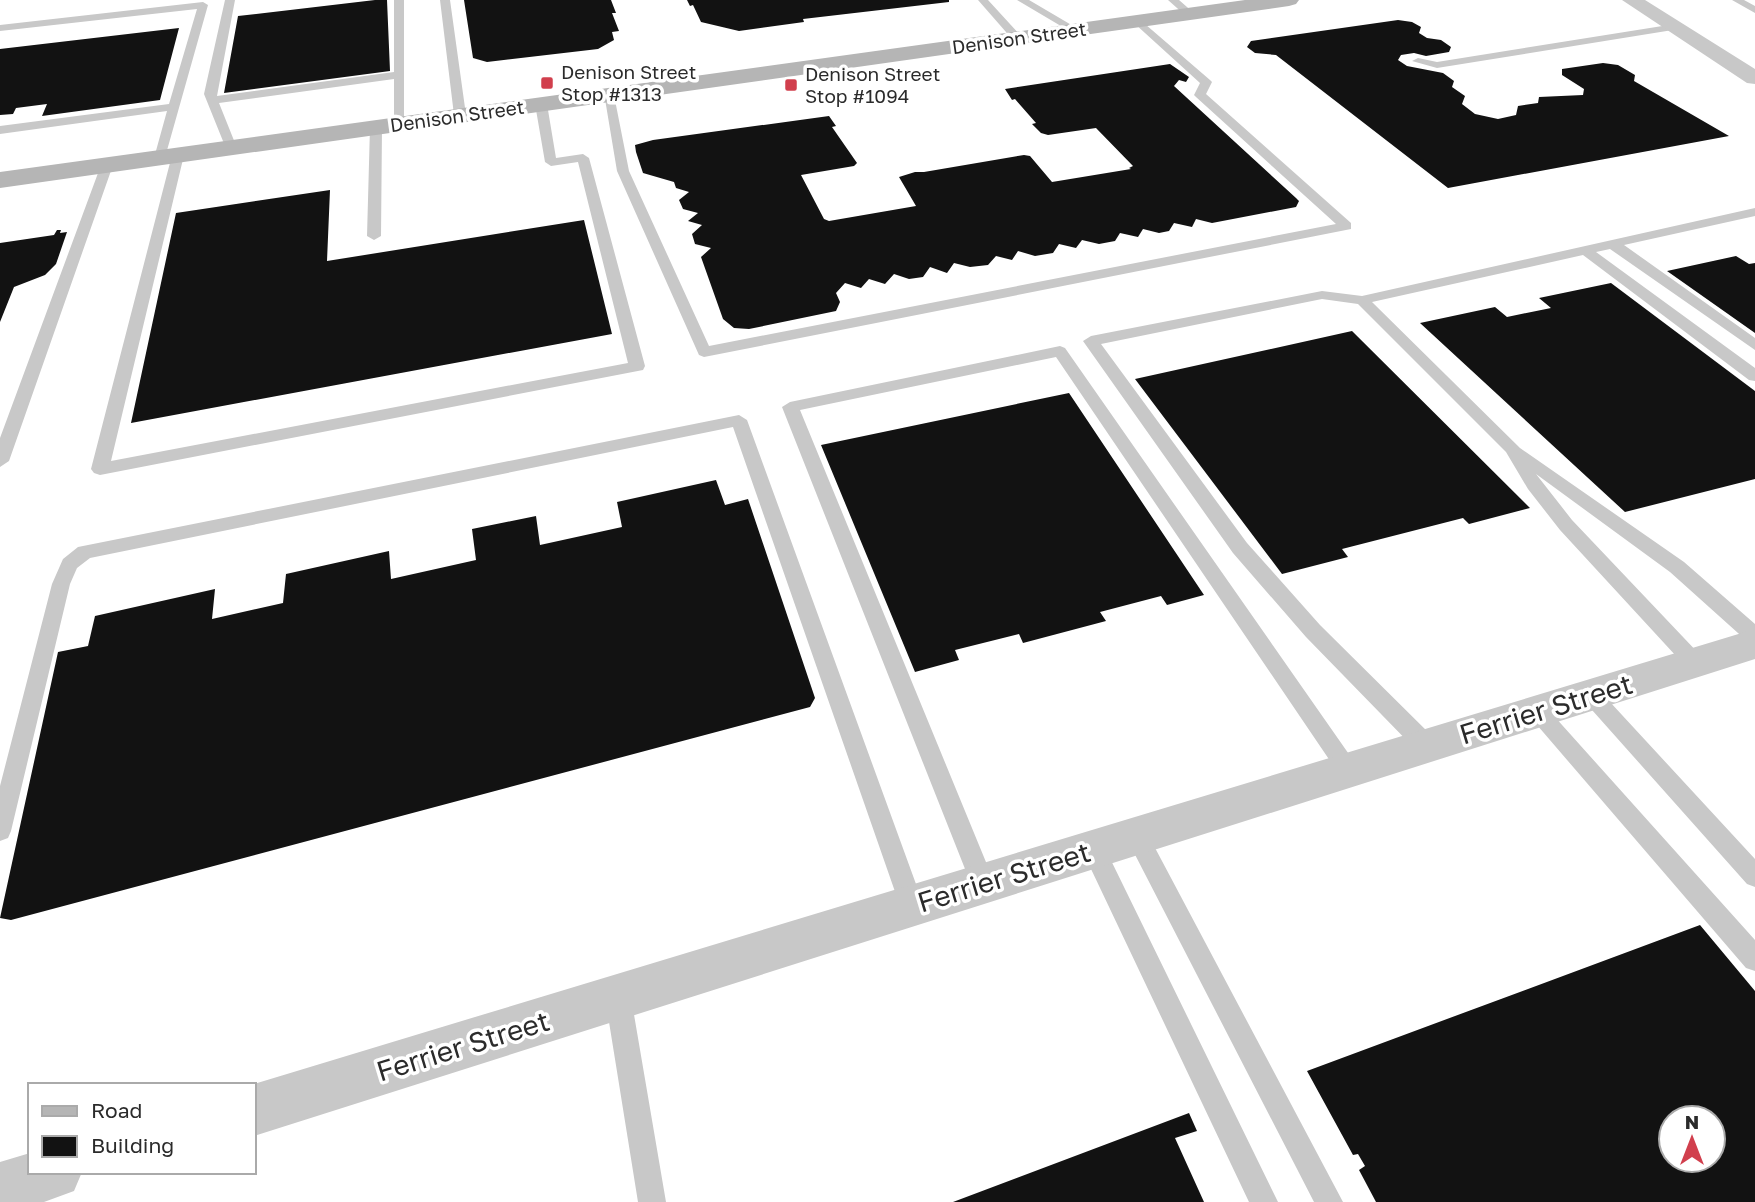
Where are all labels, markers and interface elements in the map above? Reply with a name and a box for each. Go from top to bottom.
street label: Denison Street [950,17,1087,58]
place label: Denison Street Stop #1313 [561,60,696,105]
place label: Denison Street Stop #1094 [805,62,940,107]
marker: Denison Street Stop #1313 [539,75,555,91]
marker: Denison Street Stop #1094 [783,77,799,93]
street label: Denison Street [388,95,525,136]
street label: Ferrier Street [1455,667,1636,750]
street label: Ferrier Street [913,835,1094,918]
street label: Ferrier Street [372,1004,553,1087]
legend [28,1083,256,1174]
text: Road [91,1097,142,1123]
north arrow [1657,1104,1727,1174]
text: N [1685,1110,1699,1133]
text: Building [91,1132,174,1158]

